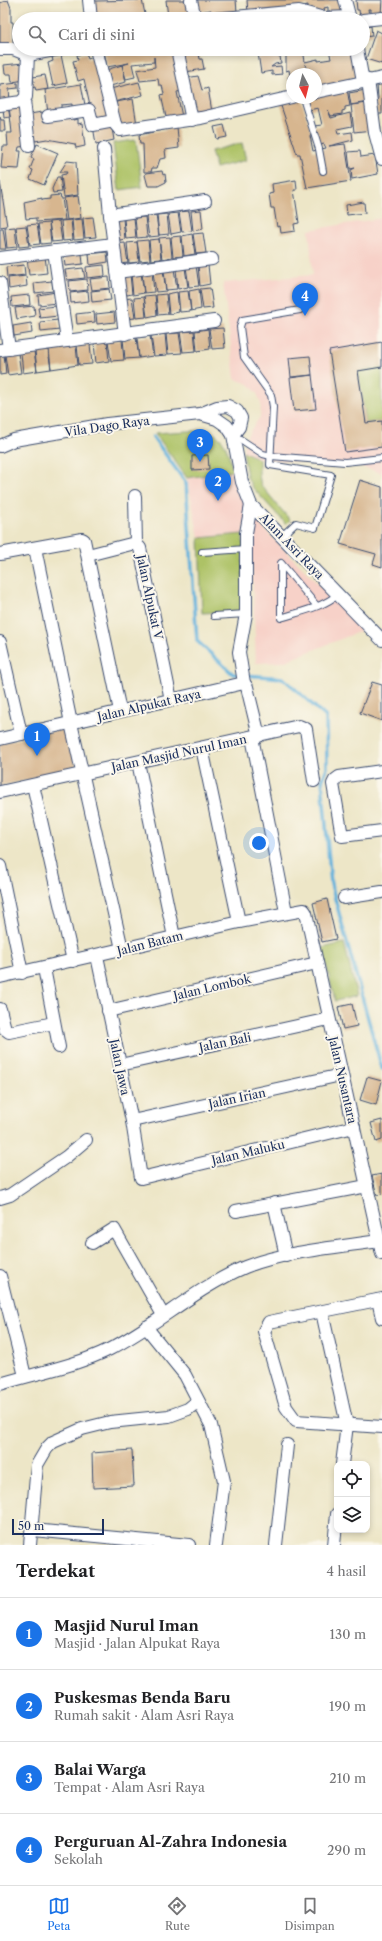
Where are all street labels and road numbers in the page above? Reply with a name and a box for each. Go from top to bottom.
street label: Vila Dago Raya [63,413,151,440]
street label: Alam Asri Raya [256,509,328,583]
street label: Jalan Alpukat V [133,551,166,641]
street label: Jalan Alpukat Raya [94,686,203,725]
street label: Jalan Masjid Nurul Iman [108,731,248,775]
street label: Jalan Batam [114,928,185,959]
street label: Jalan Lombok [170,971,253,1004]
street label: Jalan Bali [196,1029,253,1055]
street label: Jalan Nusantara [325,1033,360,1126]
street label: Jalan Jawa [106,1036,133,1097]
street label: Jalan Irian [205,1085,267,1112]
street label: Jalan Maluku [208,1136,287,1168]

